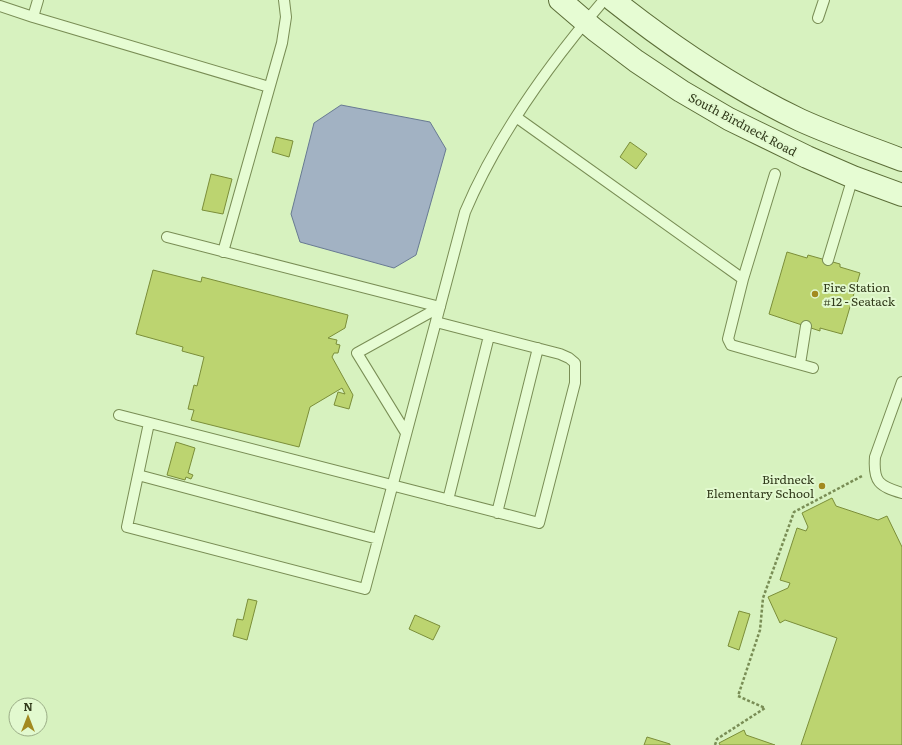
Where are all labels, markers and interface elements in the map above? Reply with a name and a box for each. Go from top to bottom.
street label: South Birdneck Road [686,88,801,160]
place label: Fire Station #12 - Seatack [823,278,896,310]
marker: Fire Station #12 - Seatack [810,289,820,299]
place label: Birdneck Elementary School [706,470,815,502]
marker: Birdneck Elementary School [817,481,827,491]
north arrow [8,697,48,737]
text: N [23,698,33,714]

